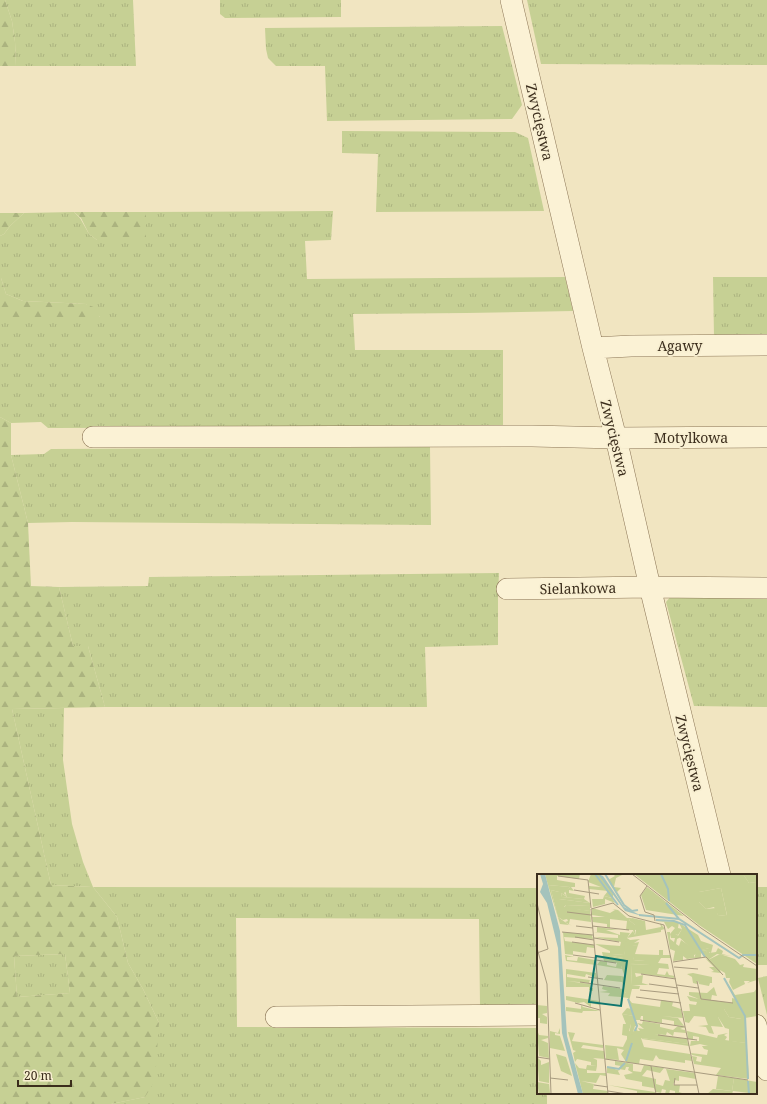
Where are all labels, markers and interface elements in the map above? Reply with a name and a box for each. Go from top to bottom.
street label: Zwycięstwa [522,82,558,162]
street label: Agawy [658,336,703,355]
street label: Zwycięstwa [596,398,634,478]
street label: Motylkowa [654,428,728,447]
street label: Sielankowa [539,578,617,598]
street label: Zwycięstwa [671,713,709,793]
inset map [537,874,757,1094]
scale bar [18,1062,71,1088]
text: 20 m [24,1067,52,1084]

